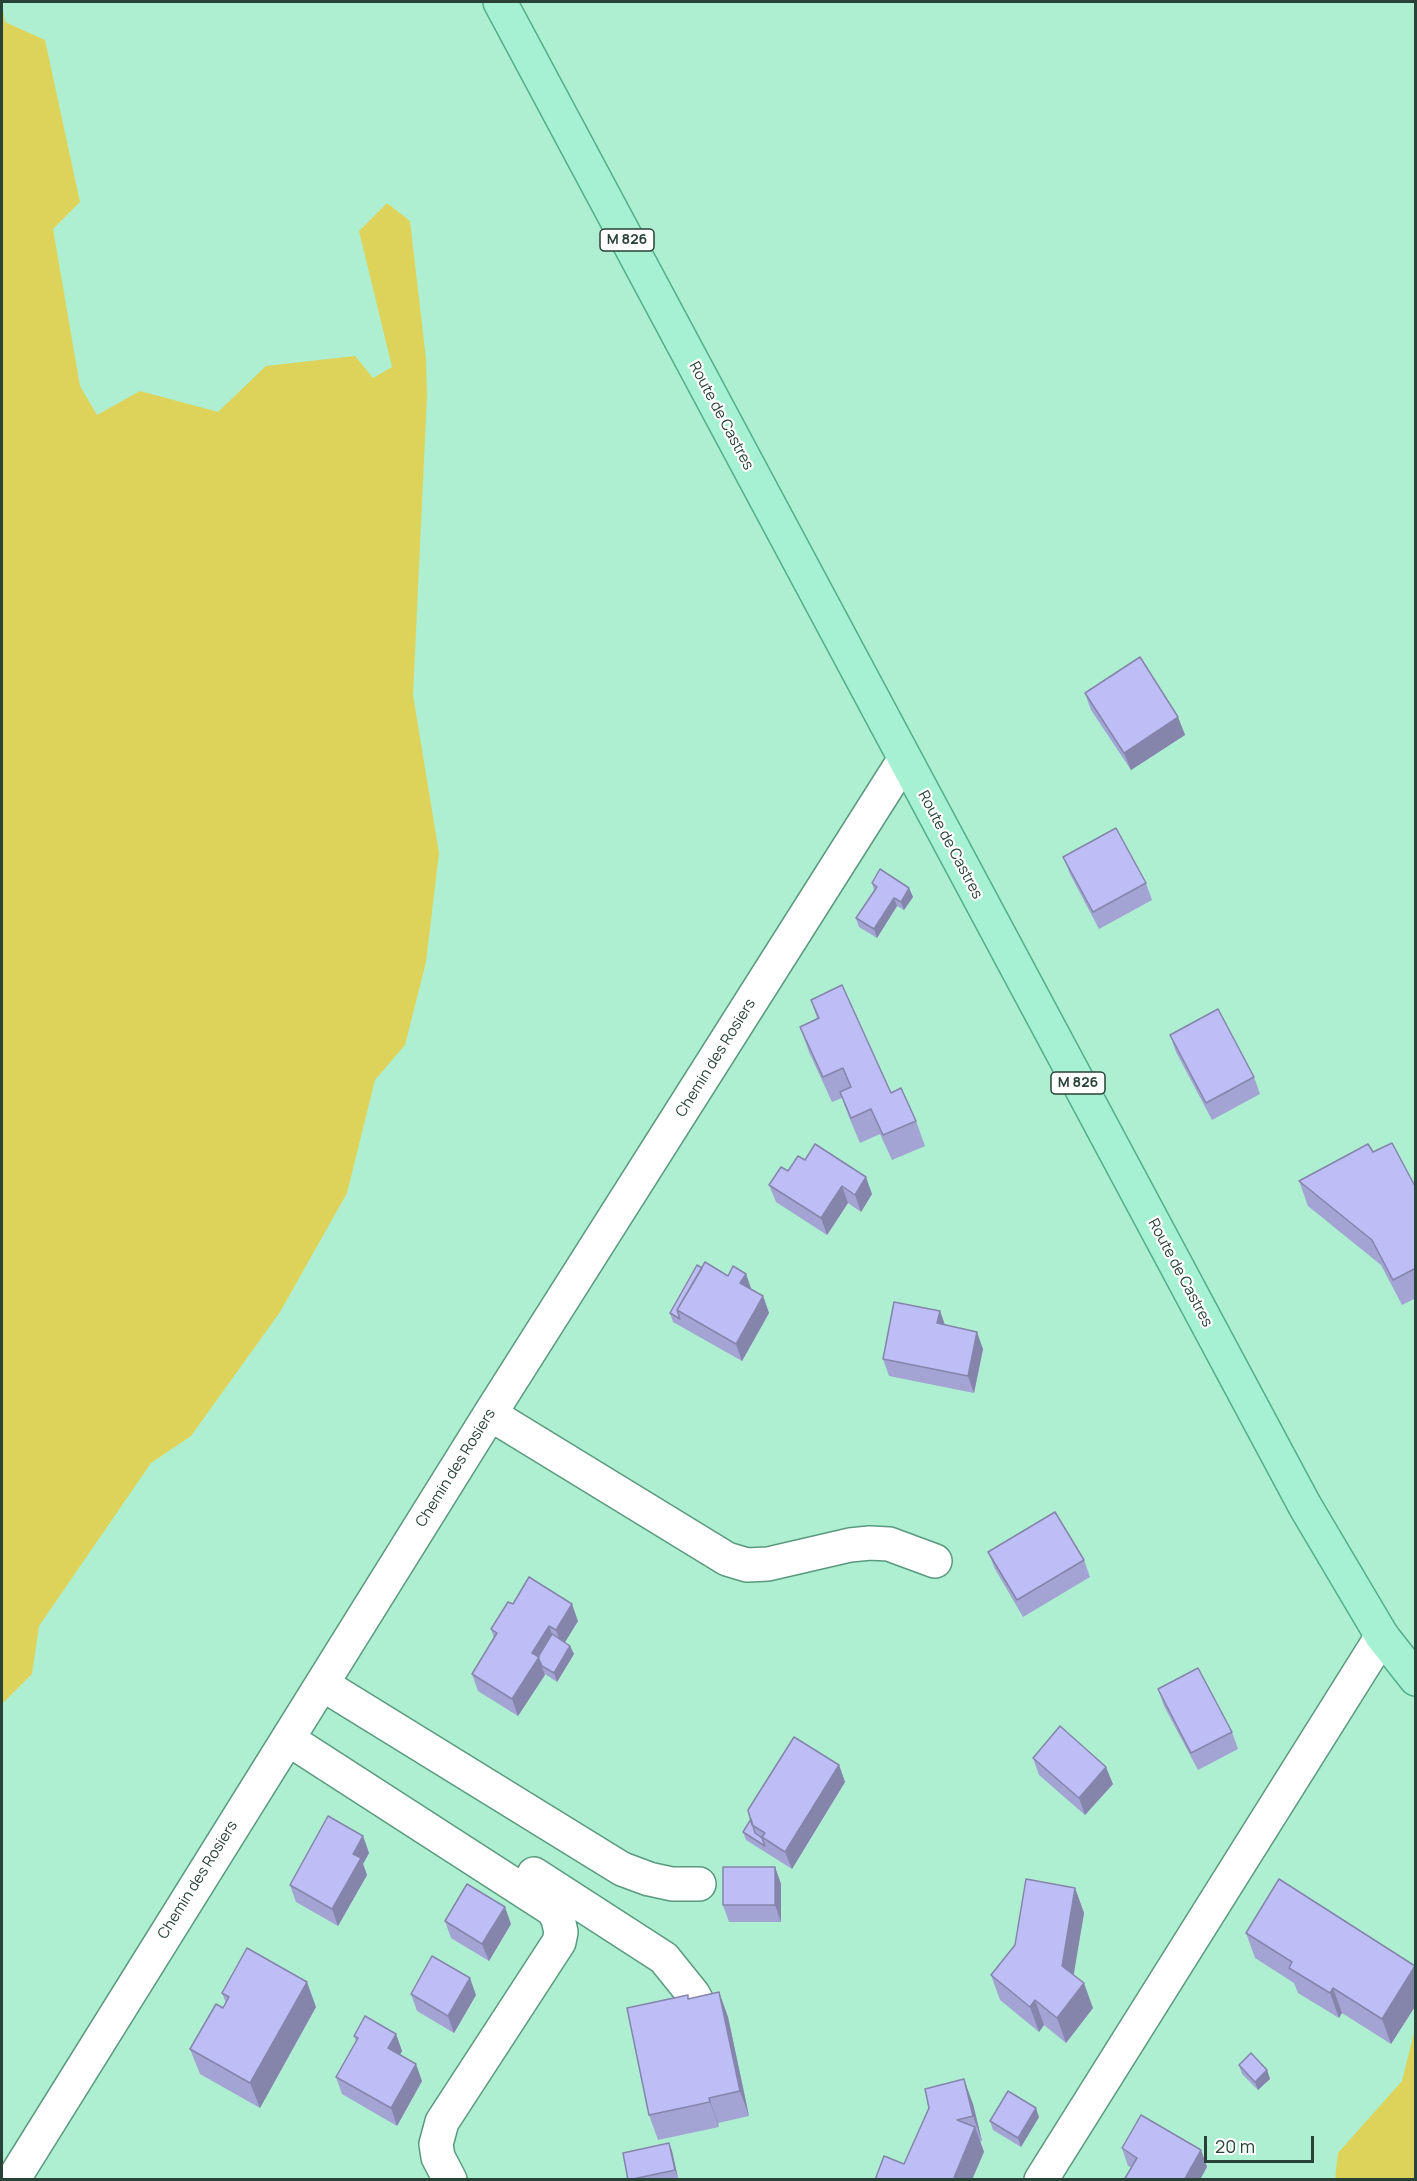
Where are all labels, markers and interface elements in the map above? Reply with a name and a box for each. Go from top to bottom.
road number: M 826 [600,229,654,251]
street label: Route de Castres [685,359,757,473]
street label: Route de Castres [914,788,986,902]
street label: Chemin des Rosiers [672,995,760,1121]
road number: M 826 [1051,1072,1105,1094]
street label: Route de Castres [1144,1216,1216,1330]
street label: Chemin des Rosiers [412,1405,500,1531]
street label: Chemin des Rosiers [154,1817,242,1943]
scale bar [1207,2124,1316,2162]
text: 20 m [1215,2134,1255,2158]

